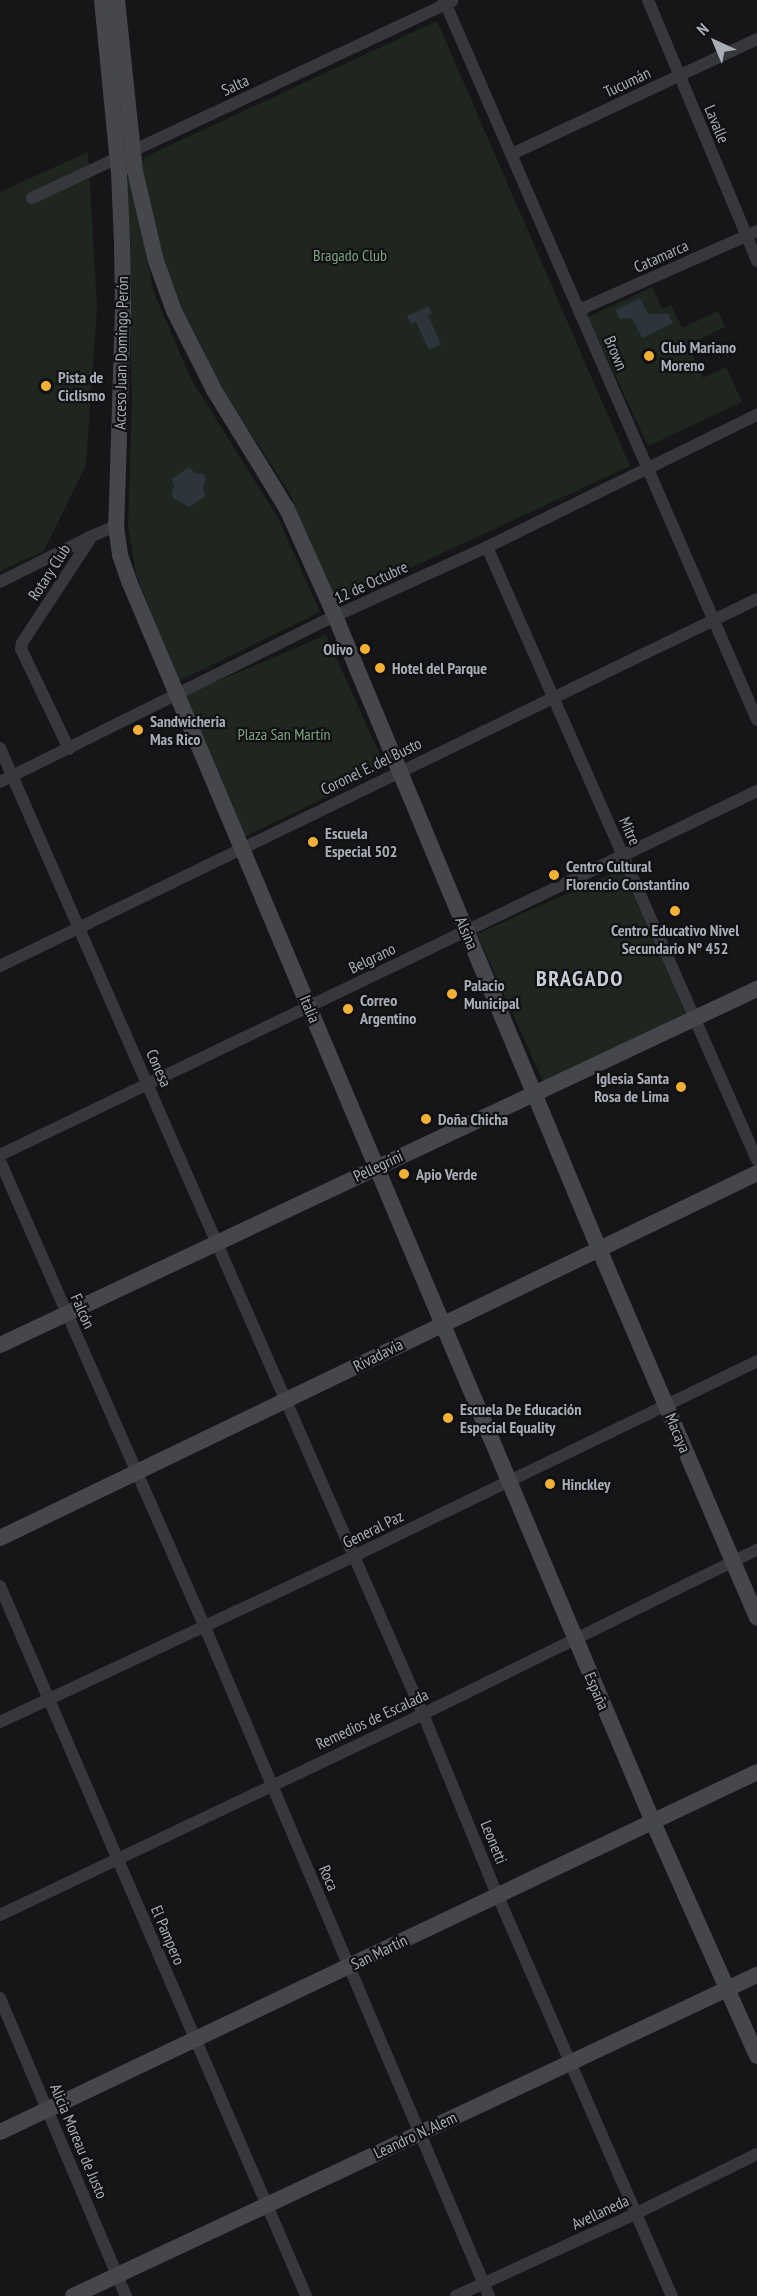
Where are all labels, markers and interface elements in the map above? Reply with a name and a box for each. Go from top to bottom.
north arrow [685,12,745,72]
text: N [692,19,713,39]
street label: Tucumán [601,63,653,101]
street label: Salta [218,70,252,100]
street label: Lavalle [700,102,734,146]
street label: Catamarca [631,236,691,276]
park label: Bragado Club [313,245,387,265]
street label: Acceso Juan Domingo Perón [110,276,132,430]
street label: Brown [600,333,632,373]
place label: Club Mariano Moreno [661,337,736,375]
marker: Club Mariano Moreno [642,349,656,363]
place label: Pista de Ciclismo [58,367,105,405]
marker: Pista de Ciclismo [39,379,53,393]
street label: Rotary Club [24,540,74,604]
street label: 12 de Octubre [331,557,411,607]
place label: Olivo [323,639,353,659]
marker: Olivo [358,642,372,656]
place label: Hotel del Parque [392,658,487,678]
marker: Hotel del Parque [373,661,387,675]
place label: Sandwicheria Mas Rico [150,711,226,749]
marker: Sandwicheria Mas Rico [131,723,145,737]
park label: Plaza San Martín [238,724,330,744]
street label: Coronel E. del Busto [317,733,425,799]
street label: Mitre [615,814,645,848]
place label: Escuela Especial 502 [325,823,397,861]
marker: Escuela Especial 502 [306,835,320,849]
place label: Centro Cultural Florencio Constantino [566,856,690,894]
marker: Centro Cultural Florencio Constantino [547,868,561,882]
marker: Centro Educativo Nivel Secundario Nº 452 [668,904,682,918]
street label: Alsina [452,914,482,952]
place label: Centro Educativo Nivel Secundario Nº 452 [611,920,739,958]
street label: Belgrano [346,939,398,977]
district label: BRAGADO [536,966,624,992]
place label: Palacio Municipal [464,975,519,1013]
marker: Palacio Municipal [445,987,459,1001]
place label: Correo Argentino [360,990,416,1028]
street label: Italia [296,992,324,1026]
marker: Correo Argentino [341,1002,355,1016]
street label: Conesa [142,1046,176,1090]
place label: Iglesia Santa Rosa de Lima [594,1068,669,1106]
marker: Iglesia Santa Rosa de Lima [674,1080,688,1094]
place label: Doña Chicha [438,1109,508,1129]
marker: Doña Chicha [419,1112,433,1126]
street label: Pellegrini [350,1146,406,1186]
place label: Apio Verde [416,1164,478,1184]
marker: Apio Verde [397,1167,411,1181]
street label: Falcón [67,1291,99,1331]
street label: Rivadavia [350,1334,406,1376]
place label: Escuela De Educación Especial Equality [460,1399,581,1437]
street label: Macaya [661,1410,695,1456]
marker: Escuela De Educación Especial Equality [441,1411,455,1425]
place label: Hinckley [562,1474,610,1494]
marker: Hinckley [543,1477,557,1491]
street label: General Paz [340,1506,406,1552]
street label: España [581,1669,613,1713]
street label: Remedios de Escalada [313,1685,431,1753]
street label: Leonetti [477,1817,511,1867]
street label: Roca [315,1862,343,1894]
street label: El Pampero [147,1903,189,1967]
street label: San Martín [348,1930,410,1974]
street label: Alicia Moreau de Justo [46,2081,112,2201]
street label: Leandro N. Alem [370,2107,460,2163]
street label: Avellaneda [568,2190,632,2234]

